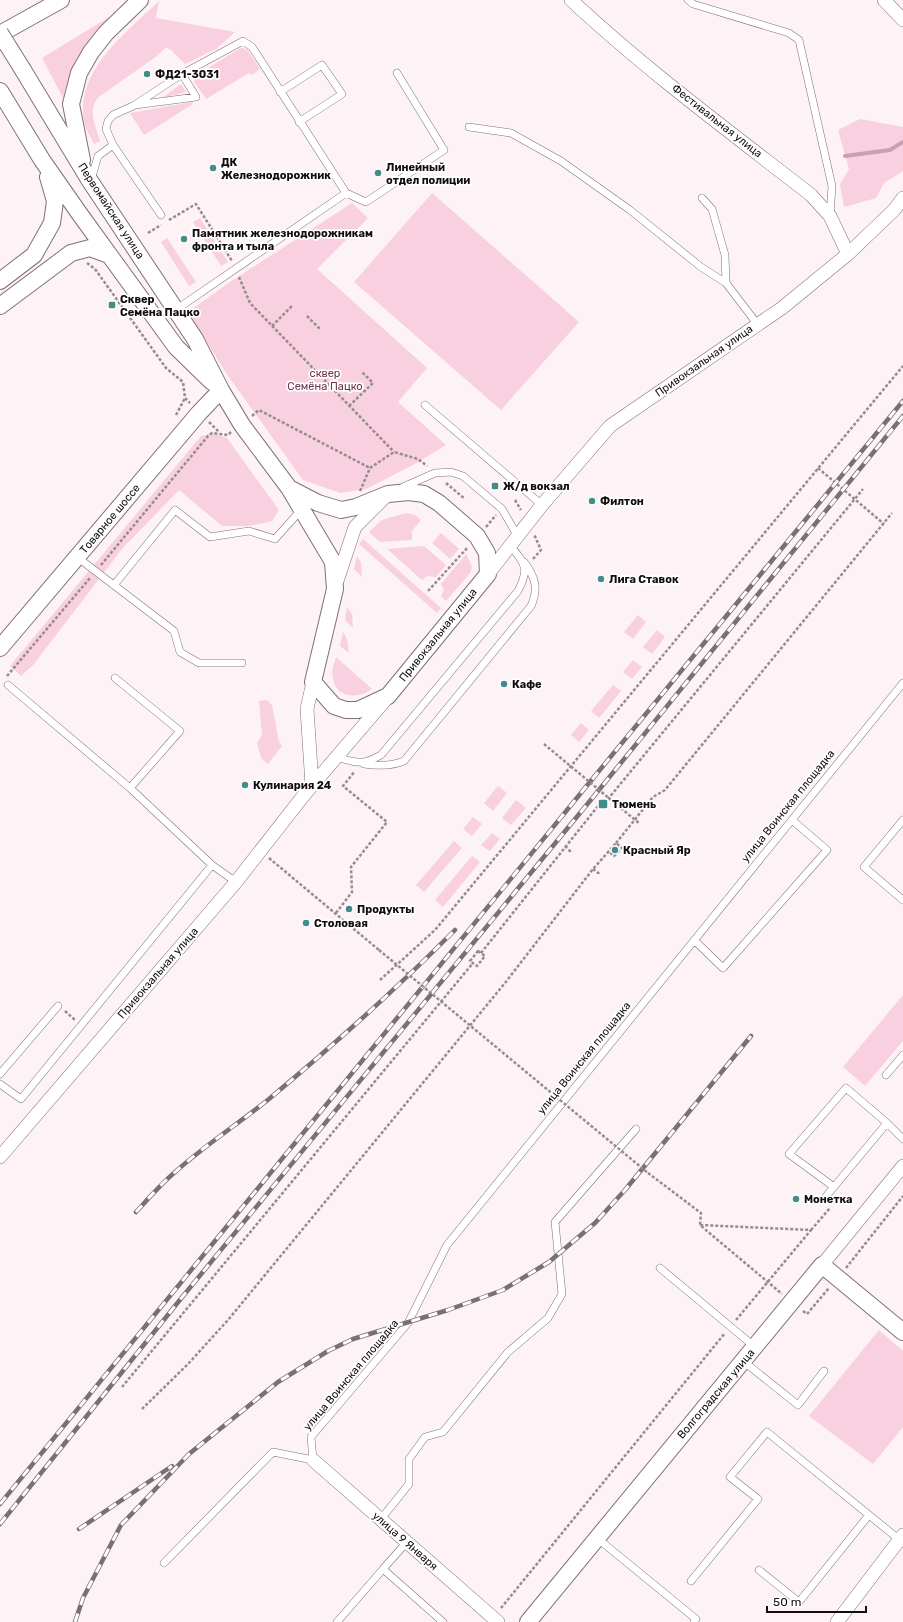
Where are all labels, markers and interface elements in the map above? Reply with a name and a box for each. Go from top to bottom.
place label: ФД21-3031 [155,68,219,81]
marker: ФД21-3031 [142,69,152,79]
street label: Фестивальная улица [669,82,765,160]
place label: ДК Железнодорожник [221,156,331,182]
street label: Первомайская улица [75,161,147,261]
place label: Линейный отдел полиции [386,161,470,187]
marker: ДК Железнодорожник [208,163,218,173]
marker: Линейный отдел полиции [373,168,383,178]
place label: Памятник железнодорожникам фронта и тыла [192,227,373,253]
marker: Памятник железнодорожникам фронта и тыла [179,234,189,244]
place label: Сквер Семёна Пацко [120,293,200,319]
marker: Сквер Семёна Пацко [107,300,117,310]
street label: Привокзальная улица [653,322,755,400]
park label: сквер Семёна Пацко [287,367,363,393]
place label: Ж/д вокзал [503,480,570,493]
marker: Ж/д вокзал [490,481,500,491]
street label: Товарное шоссе [77,482,143,556]
place label: Филтон [600,495,644,508]
marker: Филтон [587,496,597,506]
place label: Лига Ставок [609,573,679,586]
marker: Лига Ставок [596,574,606,584]
street label: Привокзальная улица [396,586,480,684]
place label: Кафе [512,678,542,691]
marker: Кафе [499,679,509,689]
street label: улица Воинская площадка [739,747,837,865]
place label: Кулинария 24 [253,779,332,792]
marker: Кулинария 24 [240,780,250,790]
marker: Тюмень [597,798,609,810]
place label: Тюмень [612,798,656,811]
place label: Красный Яр [623,844,691,857]
marker: Красный Яр [610,845,620,855]
place label: Продукты [357,903,414,916]
marker: Продукты [344,904,354,914]
place label: Столовая [314,917,368,930]
marker: Столовая [301,918,311,928]
street label: Привокзальная улица [115,925,201,1021]
street label: улица Воинская площадка [535,999,633,1117]
place label: Монетка [804,1193,853,1206]
marker: Монетка [791,1194,801,1204]
street label: улица Воинская площадка [301,1317,401,1433]
street label: Волгоградская улица [675,1346,757,1442]
street label: улица 9 Января [370,1509,440,1573]
scale bar [767,1588,866,1614]
text: 50 m [773,1595,801,1609]

